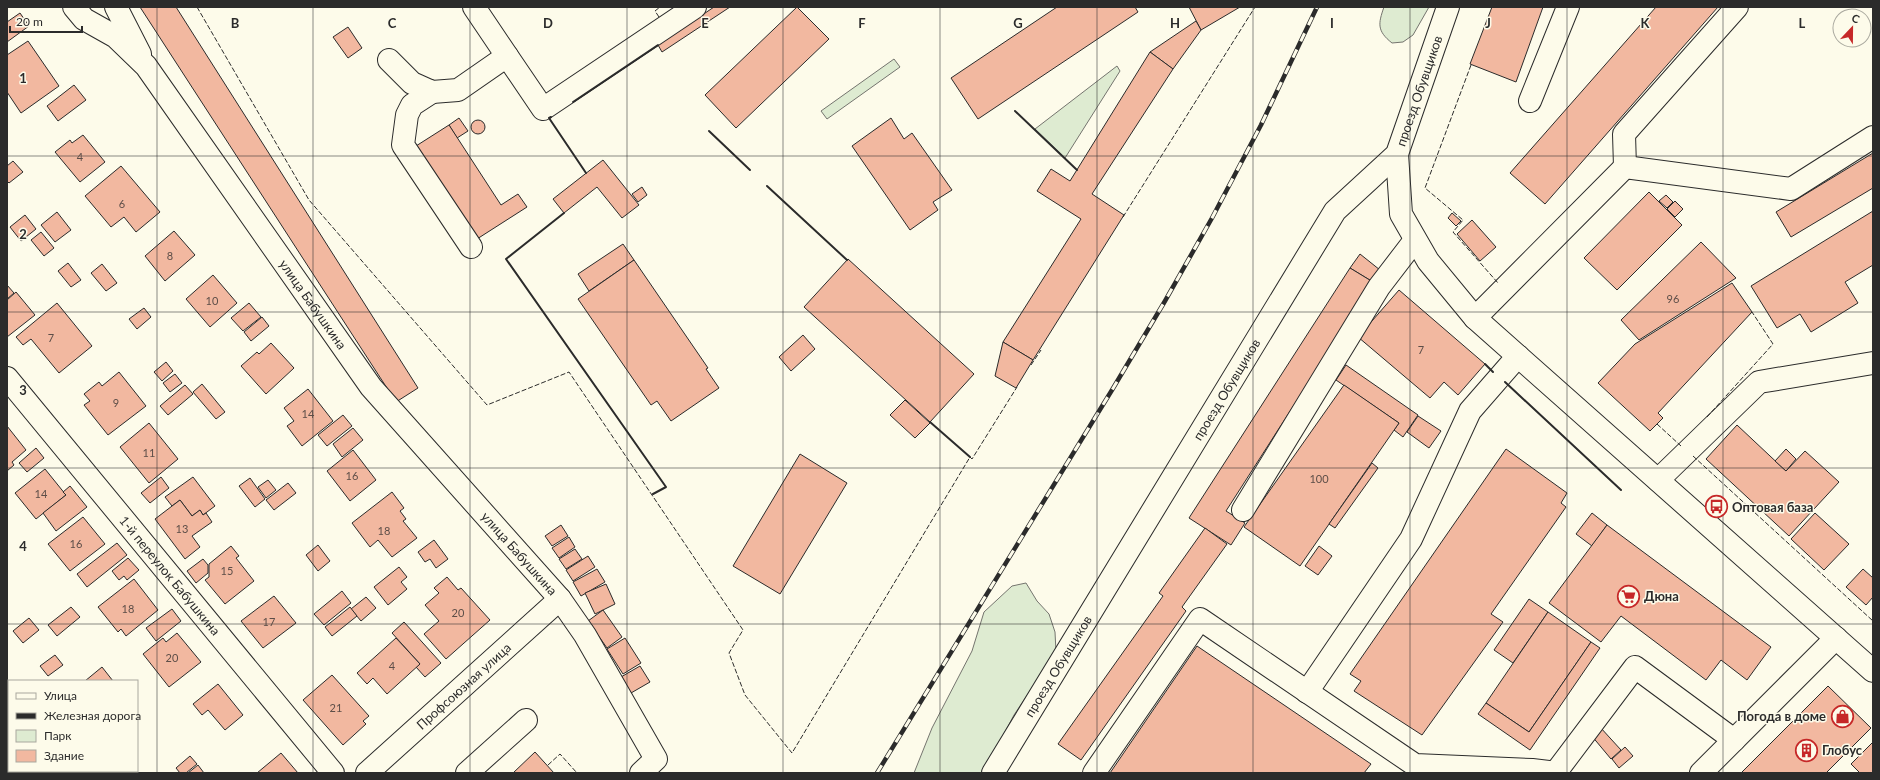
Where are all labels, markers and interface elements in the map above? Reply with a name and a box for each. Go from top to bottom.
scale bar [10,8,82,34]
north arrow [1832,8,1872,48]
text: С [1850,11,1862,26]
text: 20 m [16,14,43,29]
text: B [231,15,240,31]
text: C [388,15,397,31]
text: D [543,15,553,31]
text: E [701,15,709,31]
text: F [858,15,866,31]
text: G [1013,15,1023,31]
text: H [1170,15,1180,31]
text: I [1330,15,1334,31]
text: J [1485,15,1491,31]
text: K [1641,15,1651,31]
text: L [1799,15,1806,31]
street label: проезд Обувщиков [1392,33,1445,148]
text: 1 [19,70,27,86]
house number: 4 [77,150,84,163]
house number: 6 [119,197,125,210]
text: 2 [19,226,27,242]
house number: 8 [167,249,173,262]
street label: улица Бабушкина [276,256,350,352]
house number: 96 [1667,292,1679,305]
house number: 10 [206,294,219,307]
house number: 7 [48,331,54,344]
street label: проезд Обувщиков [1189,336,1263,443]
house number: 7 [1418,343,1424,356]
text: 3 [19,382,27,398]
house number: 9 [113,396,119,409]
house number: 14 [302,407,315,420]
house number: 11 [143,446,155,459]
house number: 16 [346,469,358,482]
house number: 100 [1309,472,1329,485]
house number: 14 [35,487,48,500]
bus stop icon: Оптовая база [1704,494,1730,520]
place label: Оптовая база [1732,499,1813,515]
street label: улица Бабушкина [478,508,561,598]
street label: 1-й переулок Бабушкина [116,513,224,638]
house number: 13 [176,522,188,535]
house number: 18 [378,524,390,537]
house number: 16 [70,537,82,550]
text: 4 [19,538,27,554]
house number: 15 [221,564,233,577]
supermarket icon: Дюна [1615,583,1641,609]
place label: Дюна [1644,588,1679,604]
house number: 18 [122,602,134,615]
house number: 20 [452,606,465,619]
street label: проезд Обувщиков [1021,613,1095,720]
house number: 17 [263,615,275,628]
street label: Профсоюзная улица [413,639,514,733]
house number: 20 [166,651,179,664]
house number: 4 [389,659,396,672]
legend [8,680,138,772]
text: Улица [44,688,77,703]
house number: 21 [330,701,342,714]
shop icon: Погода в доме [1829,703,1855,729]
text: Железная дорога [44,708,141,723]
place label: Погода в доме [1737,708,1826,724]
text: Парк [44,728,72,743]
building icon: Глобус [1793,737,1819,763]
place label: Глобус [1822,742,1863,758]
text: Здание [44,748,84,763]

